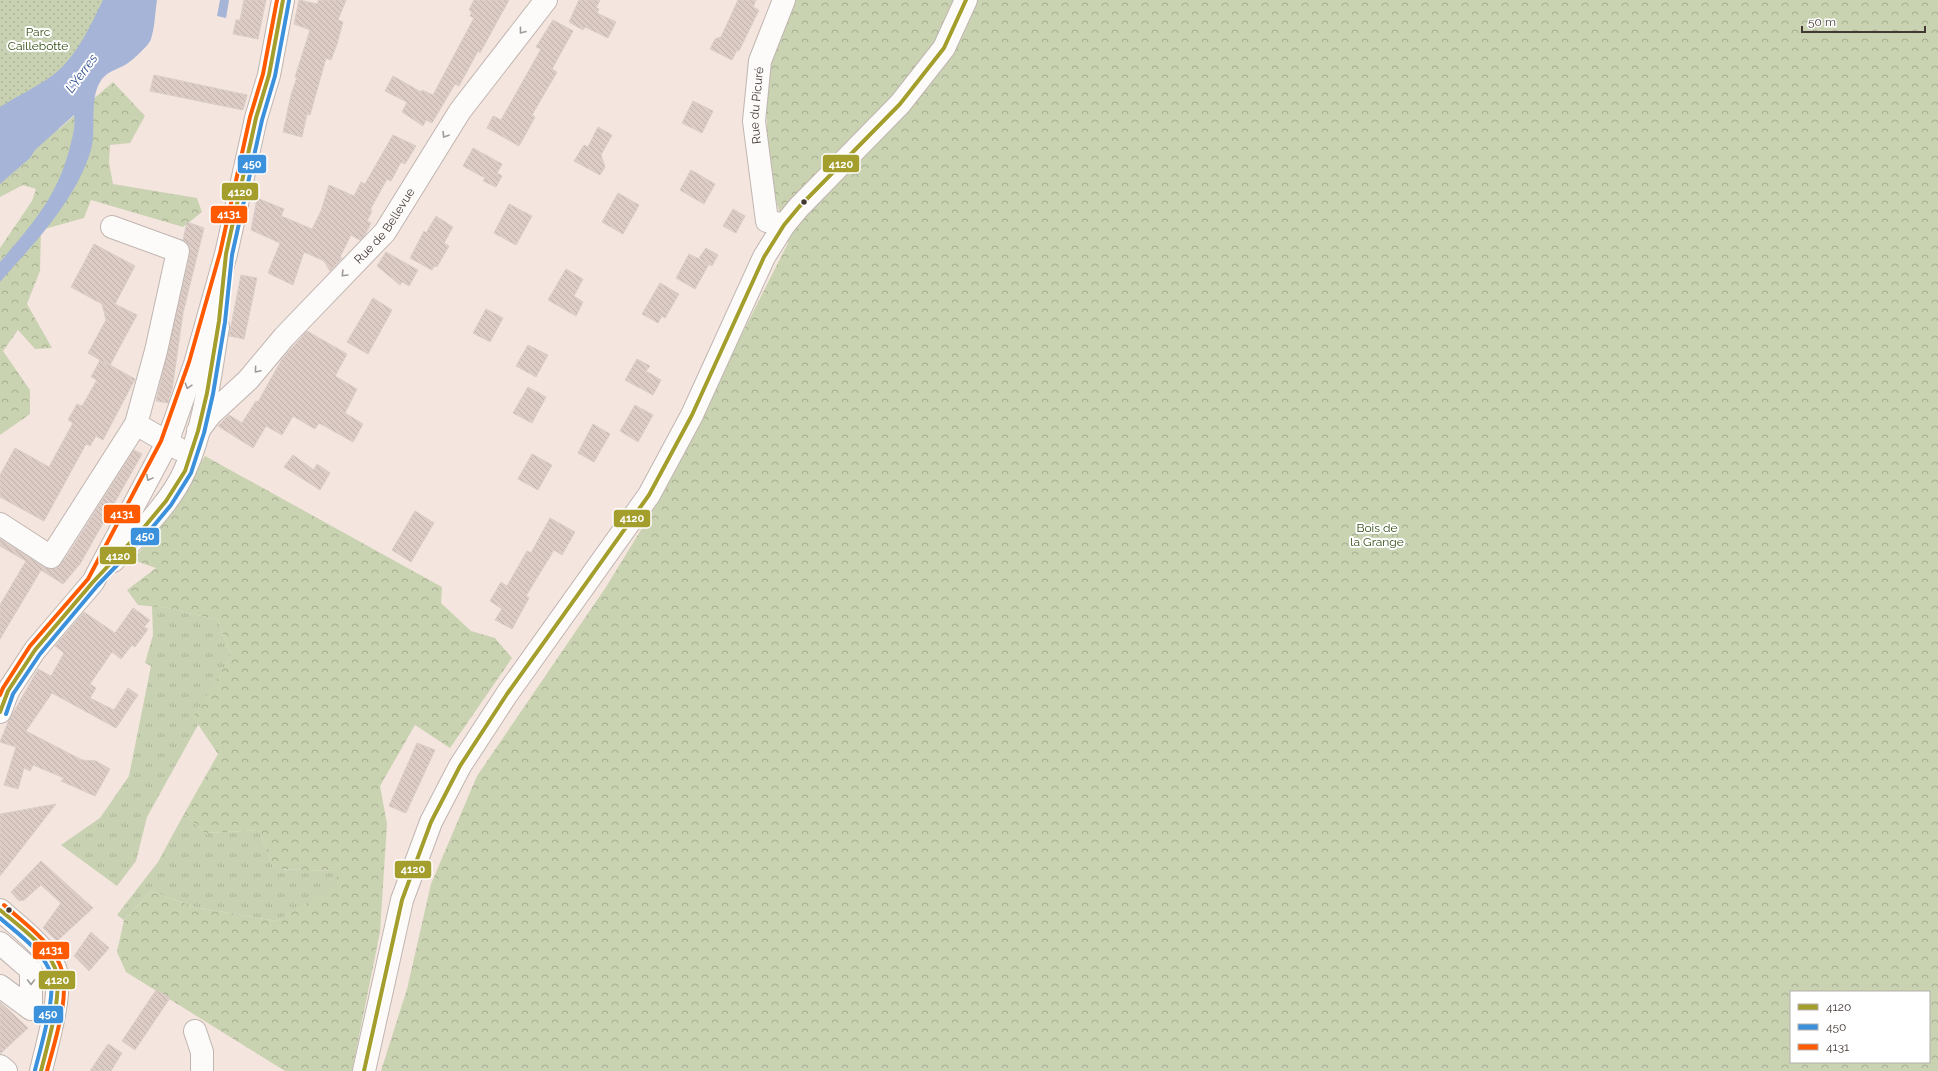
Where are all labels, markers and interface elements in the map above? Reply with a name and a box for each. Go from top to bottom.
scale bar [1802,8,1925,34]
text: 50 m [1808,15,1836,29]
park label: Parc Caillebotte [8,25,68,53]
one-way arrow [520,26,527,33]
water label: L'Yerres [62,51,100,96]
street label: Rue du Picuré [747,66,766,145]
one-way arrow [442,131,449,138]
line badge: 450 [237,154,267,174]
line badge: 4120 [822,154,860,173]
text: 450 [242,158,262,171]
text: 4120 [829,158,854,171]
line badge: 4120 [221,182,259,201]
street label: Rue de Bellevue [351,185,417,267]
text: 4120 [228,186,253,199]
unlabelled marker [799,197,809,207]
line badge: 4131 [210,205,248,224]
text: 4131 [217,208,241,221]
one-way arrow [342,269,349,277]
one-way arrow [254,365,261,372]
one-way arrow [184,382,193,389]
one-way arrow [146,474,154,481]
line badge: 4131 [103,504,141,524]
text: 4131 [110,508,134,521]
line badge: 4120 [613,509,651,528]
text: 4120 [620,512,645,525]
park label: Bois de la Grange [1350,521,1404,549]
line badge: 450 [130,527,160,546]
text: 450 [135,530,155,543]
line badge: 4120 [99,546,137,565]
text: 4120 [106,550,131,563]
line badge: 4120 [394,860,432,879]
text: 4120 [401,863,426,876]
unlabelled marker [4,905,14,915]
line badge: 4131 [32,941,70,960]
text: 4131 [39,944,63,957]
line badge: 4120 [38,970,76,990]
text: 4120 [45,974,70,987]
one-way arrow [27,979,35,985]
legend [1790,991,1930,1063]
text: 4120 [1826,1000,1851,1014]
line badge: 450 [33,1005,64,1024]
text: 450 [38,1008,58,1021]
text: 450 [1826,1020,1846,1034]
text: 4131 [1826,1040,1849,1054]

